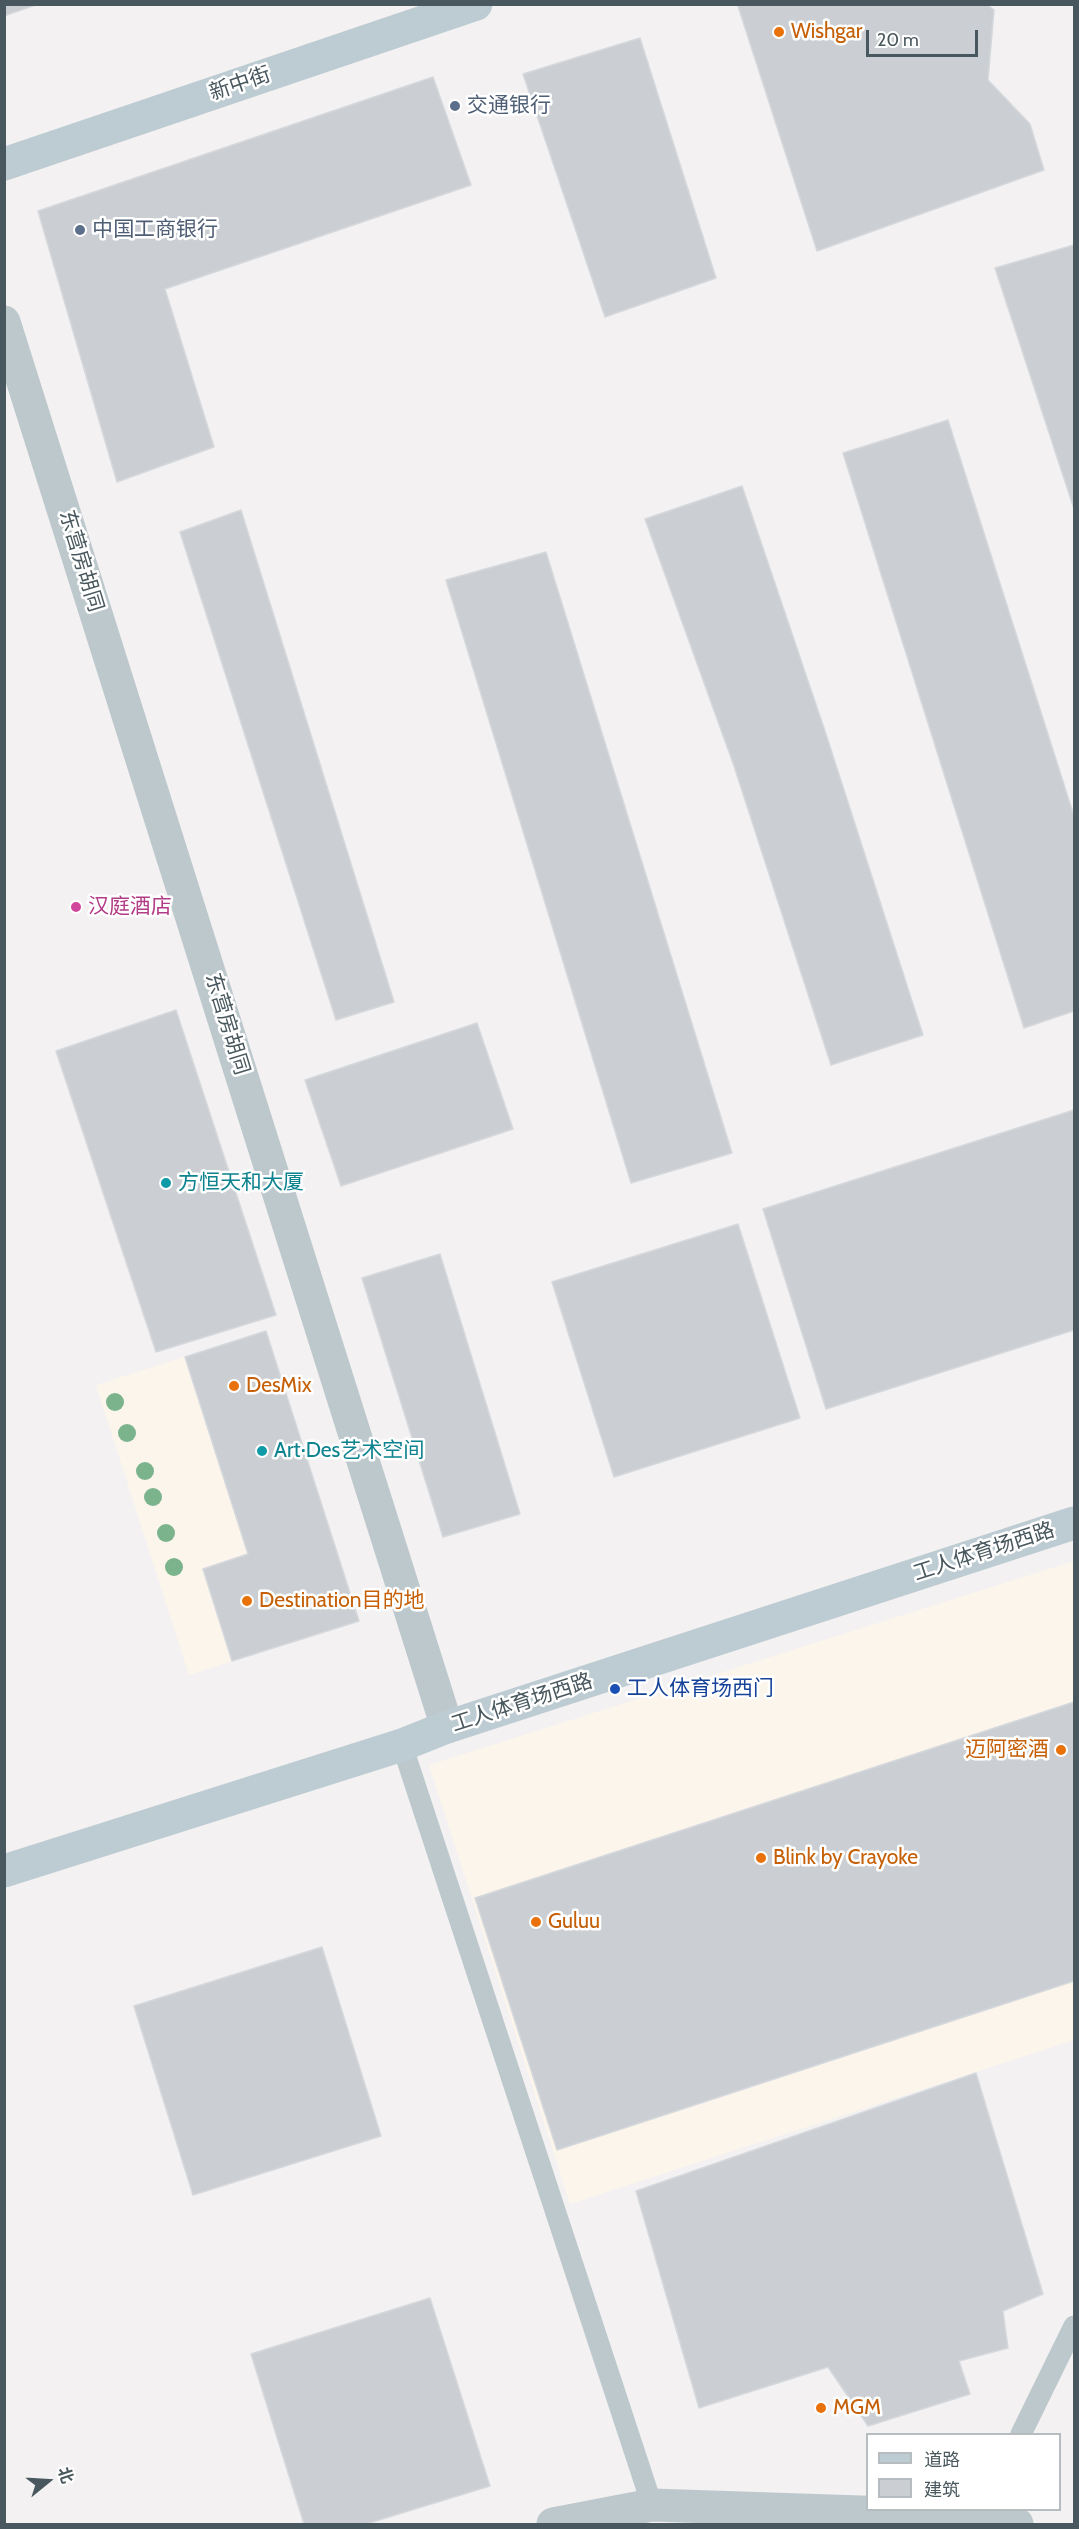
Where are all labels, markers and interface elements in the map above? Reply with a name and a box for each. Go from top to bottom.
scale bar [869,18,982,56]
place label: Wishgar [791,19,862,45]
marker: Wishgar [772,25,786,39]
text: 20 m [877,29,919,51]
street label: 新中街 [206,62,274,106]
place label: 交通银行 [467,93,551,119]
marker: 交通银行 [448,99,462,113]
place label: 中国工商银行 [92,217,218,243]
marker: 中国工商银行 [73,223,87,237]
street label: 东营房胡同 [54,507,108,615]
place label: 汉庭酒店 [88,894,172,920]
marker: 汉庭酒店 [69,900,83,914]
street label: 东营房胡同 [200,970,254,1078]
place label: 方恒天和大厦 [178,1170,304,1196]
marker: 方恒天和大厦 [159,1176,173,1190]
place label: DesMix [246,1373,312,1399]
marker: DesMix [227,1379,241,1393]
place label: Art·Des艺术空间 [274,1438,424,1464]
marker: Art·Des艺术空间 [255,1444,269,1458]
street label: 工人体育场西路 [910,1517,1058,1587]
place label: Destination目的地 [259,1588,425,1614]
marker: Destination目的地 [240,1594,254,1608]
street label: 工人体育场西路 [448,1668,596,1738]
place label: 工人体育场西门 [627,1676,774,1702]
marker: 工人体育场西门 [608,1682,622,1696]
place label: 迈阿密酒 [965,1737,1049,1763]
marker: 迈阿密酒 [1054,1743,1068,1757]
place label: Blink by Crayoke [773,1845,918,1871]
marker: Blink by Crayoke [754,1851,768,1865]
place label: Guluu [548,1909,600,1935]
marker: Guluu [529,1915,543,1929]
place label: MGM [833,2395,881,2421]
marker: MGM [814,2401,828,2415]
legend [866,2433,1061,2511]
text: 道路 [924,2449,960,2471]
north arrow [18,2451,78,2511]
text: 北 [54,2465,77,2486]
text: 建筑 [924,2479,960,2501]

